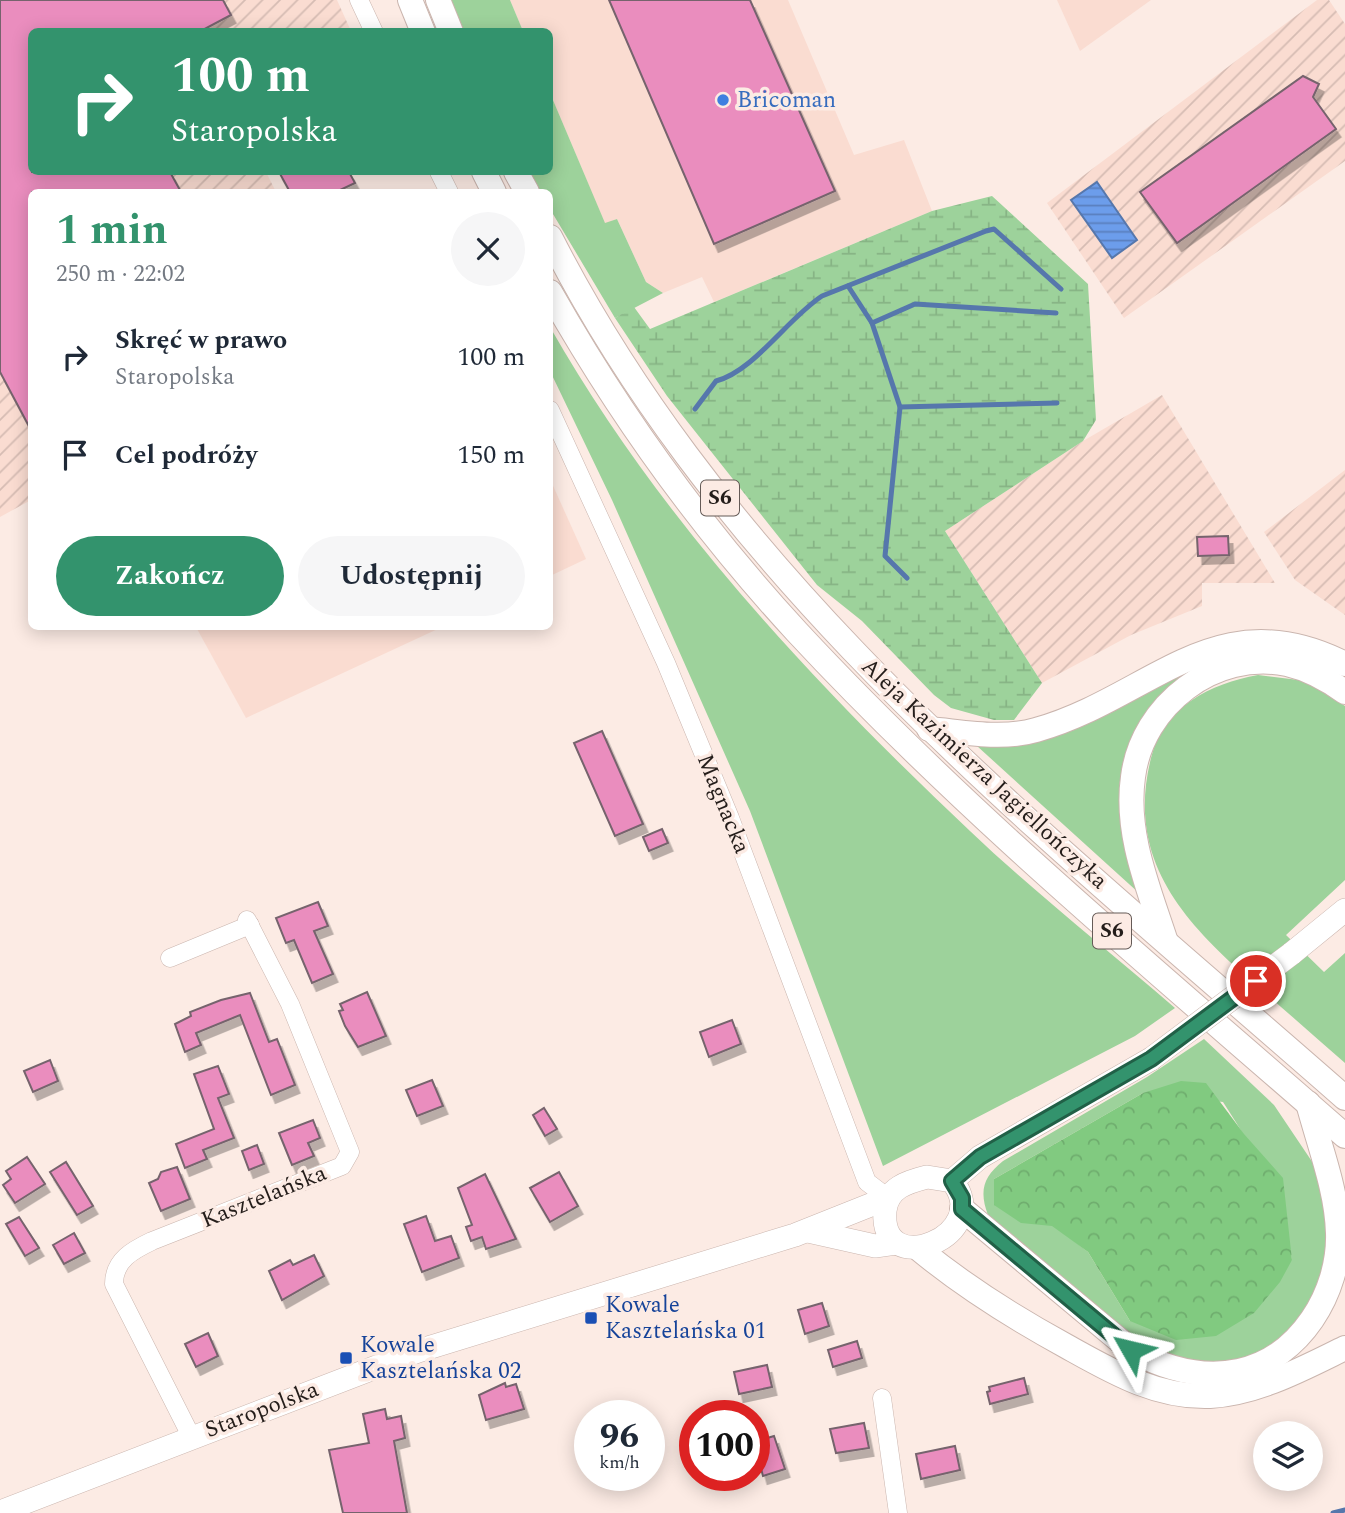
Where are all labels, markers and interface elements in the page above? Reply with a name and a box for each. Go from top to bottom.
text: 100 m [171,39,310,114]
icon: right [56,56,147,147]
place label: Bricoman [737,83,836,118]
marker: Bricoman [715,92,731,108]
text: Staropolska [171,107,337,156]
text: 1 min [56,199,168,262]
button: close [451,212,525,286]
text: 250 m · 22:02 [56,257,185,292]
text: Skręć w prawo [115,320,287,360]
text: 100 m [457,337,525,377]
icon: right [56,338,94,376]
text: Staropolska [115,360,234,395]
text: Cel podróży [115,435,257,475]
text: 150 m [457,435,525,475]
icon: arrive [56,436,94,474]
road number: S6 [701,480,739,516]
button: Zakończ [56,536,284,616]
button: Udostępnij [298,536,525,616]
street label: Aleja Kazimierza Jagiellończyka [853,650,1115,898]
street label: Magnacka [687,749,759,859]
road number: S6 [1093,914,1131,948]
pin [1226,951,1286,1011]
icon: arrive [1237,962,1275,1000]
street label: Kasztelańska [196,1156,332,1238]
place label: Kowale Kasztelańska 01 [605,1288,766,1349]
marker: Kowale Kasztelańska 01 [583,1310,599,1326]
position arrow [1094,1313,1168,1387]
place label: Kowale Kasztelańska 02 [360,1328,521,1389]
marker: Kowale Kasztelańska 02 [338,1350,354,1366]
street label: Staropolska [200,1372,324,1448]
speed limit sign: 100 [679,1400,770,1491]
text: 96 [600,1410,639,1463]
map controls [1253,1421,1323,1491]
button: layers [1253,1421,1323,1491]
text: km/h [599,1449,640,1476]

